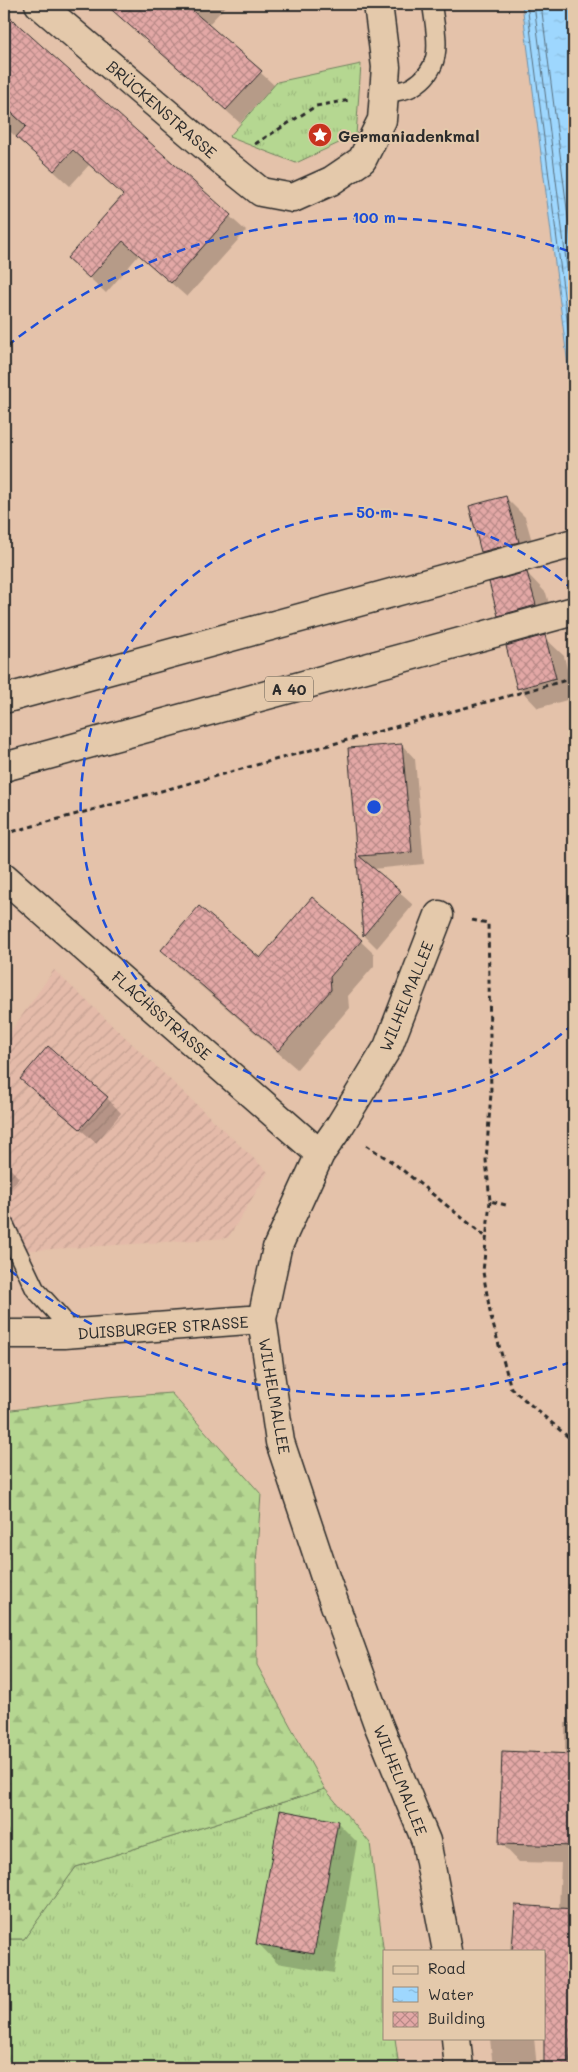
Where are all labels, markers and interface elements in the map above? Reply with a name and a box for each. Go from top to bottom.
street label: BRÜCKENSTRASSE [102,55,222,163]
place icon: Germaniadenkmal [307,122,333,148]
place label: Germaniadenkmal [338,125,479,146]
text: 100 m [352,207,396,227]
text: 50 m [356,502,392,522]
road number: A 40 [265,676,313,702]
centre of rings [365,798,383,816]
street label: WILHELMALLEE [374,938,438,1054]
street label: FLACHSSTRASSE [108,966,216,1064]
street label: DUISBURGER STRASSE [77,1311,249,1343]
street label: WILHELMALLEE [254,1336,296,1456]
street label: WILHELMALLEE [369,1722,433,1838]
legend [383,1950,546,2040]
text: Road [428,1958,465,1978]
text: Water [428,1984,474,2004]
text: Building [428,2008,485,2028]

